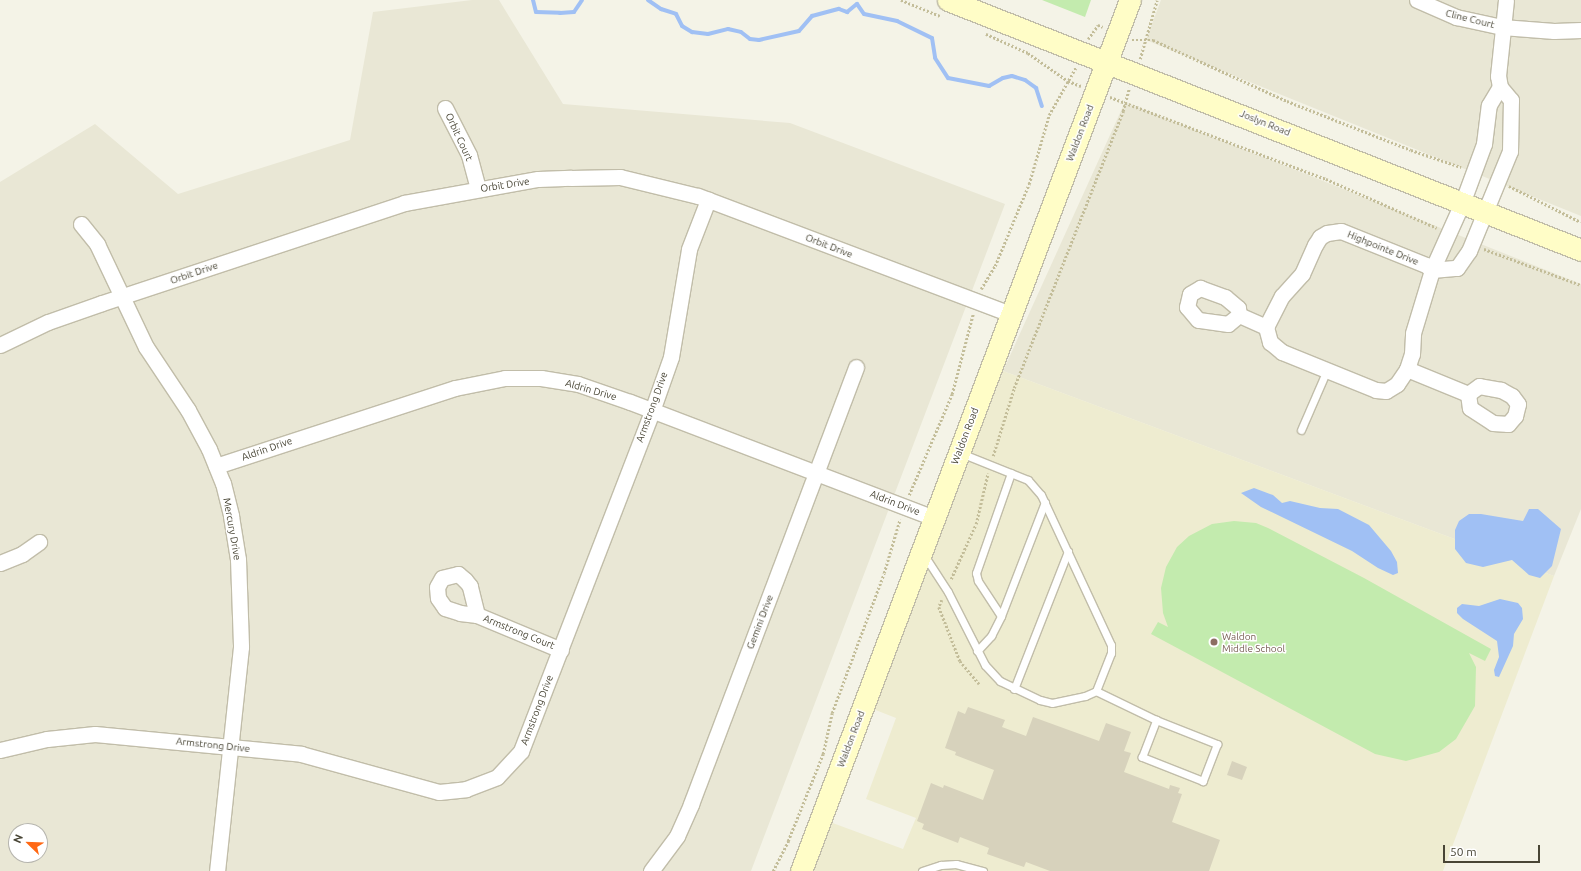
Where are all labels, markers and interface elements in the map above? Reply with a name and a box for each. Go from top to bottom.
street label: Cline Court [1444,7,1496,31]
street label: Waldon Road [1064,103,1096,163]
street label: Joslyn Road [1238,107,1292,139]
street label: Orbit Court [443,111,475,163]
street label: Orbit Drive [480,175,530,195]
street label: Highpointe Drive [1345,228,1421,268]
street label: Orbit Drive [804,231,854,261]
street label: Orbit Drive [169,259,219,287]
street label: Armstrong Drive [634,370,670,444]
street label: Aldrin Drive [564,377,618,403]
street label: Waldon Road [949,406,981,466]
street label: Aldrin Drive [240,435,294,463]
street label: Aldrin Drive [868,488,922,518]
street label: Mercury Drive [221,497,243,561]
street label: Gemini Drive [744,593,776,651]
street label: Armstrong Court [482,612,556,652]
place label: Waldon Middle School [1222,630,1285,654]
marker: Waldon Middle School [1209,637,1219,647]
street label: Armstrong Drive [518,673,556,747]
street label: Waldon Road [835,709,867,769]
street label: Armstrong Drive [175,735,251,755]
north arrow [8,823,48,863]
text: N [11,833,25,845]
scale bar [1445,837,1542,863]
text: 50 m [1450,845,1477,858]

